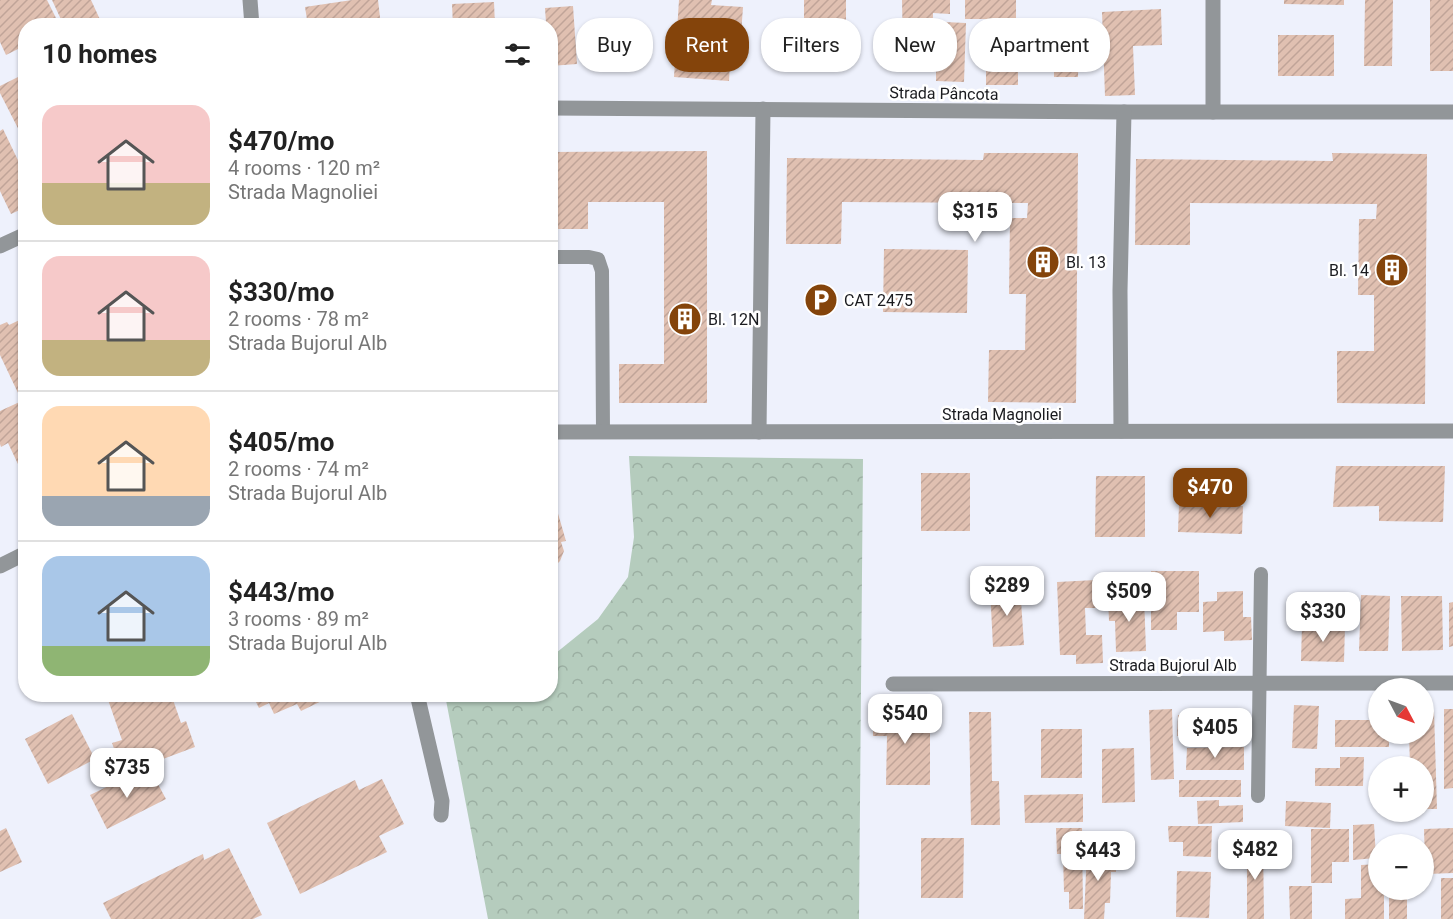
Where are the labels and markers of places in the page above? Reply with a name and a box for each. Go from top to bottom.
pin: $315 [939,192,1011,243]
building icon: Bl. 13 [1025,244,1061,280]
building icon: Bl. 14 [1374,252,1410,288]
place label: Bl. 13 [1066,253,1106,272]
place label: Bl. 14 [1329,261,1369,280]
parking icon: CAT 2475 [803,282,839,318]
place label: CAT 2475 [844,291,913,310]
building icon: Bl. 12N [667,301,703,337]
place label: Bl. 12N [708,310,759,329]
pin: $470 [1174,468,1246,519]
pin: $289 [971,566,1043,617]
pin: $509 [1093,572,1165,623]
pin: $330 [1287,592,1359,643]
pin: $540 [869,694,941,745]
pin: $405 [1179,708,1251,759]
pin: $735 [91,748,163,799]
pin: $482 [1219,830,1291,881]
pin: $443 [1062,831,1134,882]

